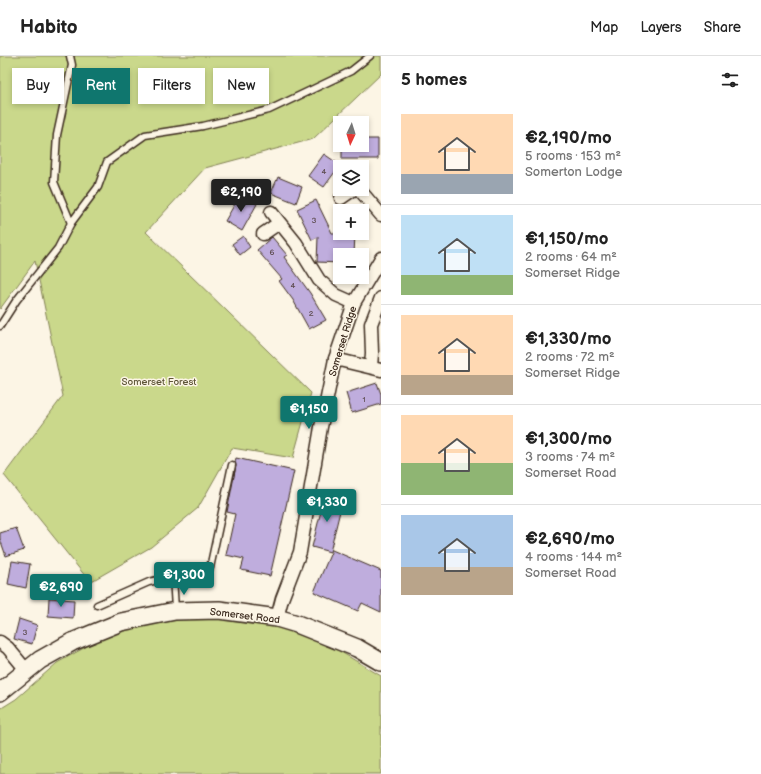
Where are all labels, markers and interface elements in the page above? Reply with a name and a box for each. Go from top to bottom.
text: Habito [20,16,78,39]
text: Map [590,19,618,36]
text: Layers [640,19,682,36]
text: Share [704,19,741,36]
chip: Buy [12,68,64,104]
chip: Rent [72,68,130,104]
chip: Filters [138,68,205,104]
chip: New [213,68,269,104]
icon: filters [719,69,741,91]
text: 5 homes [401,70,467,90]
north arrow [333,116,369,152]
map controls [333,116,369,284]
text: €2,190/mo [525,128,612,148]
icon: home [433,130,481,178]
text: 5 rooms · 153 m² [525,148,621,164]
button: layers [333,160,369,196]
text: Somerton Lodge [525,164,623,180]
house number: 4 [322,167,327,176]
pin: €2,190 [208,179,274,213]
text: €2,190 [220,184,262,200]
button: + [333,204,369,240]
house number: 3 [312,216,317,225]
text: €1,150/mo [525,229,608,249]
icon: home [433,231,481,279]
house number: 6 [270,248,275,257]
button: − [333,248,369,284]
text: 2 rooms · 64 m² [525,249,617,265]
text: Somerset Ridge [525,265,620,281]
house number: 4 [291,281,296,290]
street label: Somerset Ridge [327,305,359,378]
house number: 2 [309,309,314,318]
text: €1,330/mo [525,329,611,349]
icon: home [433,331,481,379]
text: 2 rooms · 72 m² [525,349,615,365]
text: Somerset Ridge [525,365,620,381]
park label: Somerset Forest [122,376,196,388]
house number: 1 [362,395,366,404]
pin: €1,150 [276,396,342,430]
text: €1,150 [289,401,329,417]
text: €1,300/mo [525,429,612,449]
icon: home [433,431,481,479]
text: 3 rooms · 74 m² [525,449,615,465]
text: Somerset Road [525,465,616,481]
pin: €1,330 [294,489,360,523]
text: €1,330 [306,494,348,510]
text: €2,690/mo [525,529,615,549]
icon: home [433,531,481,579]
text: 4 rooms · 144 m² [525,549,622,565]
pin: €1,300 [151,562,217,596]
text: Somerset Road [525,565,616,581]
text: €1,300 [163,567,205,583]
pin: €2,690 [28,574,94,608]
text: €2,690 [39,579,83,595]
street label: Somerset Road [209,606,281,626]
house number: 3 [23,628,28,637]

